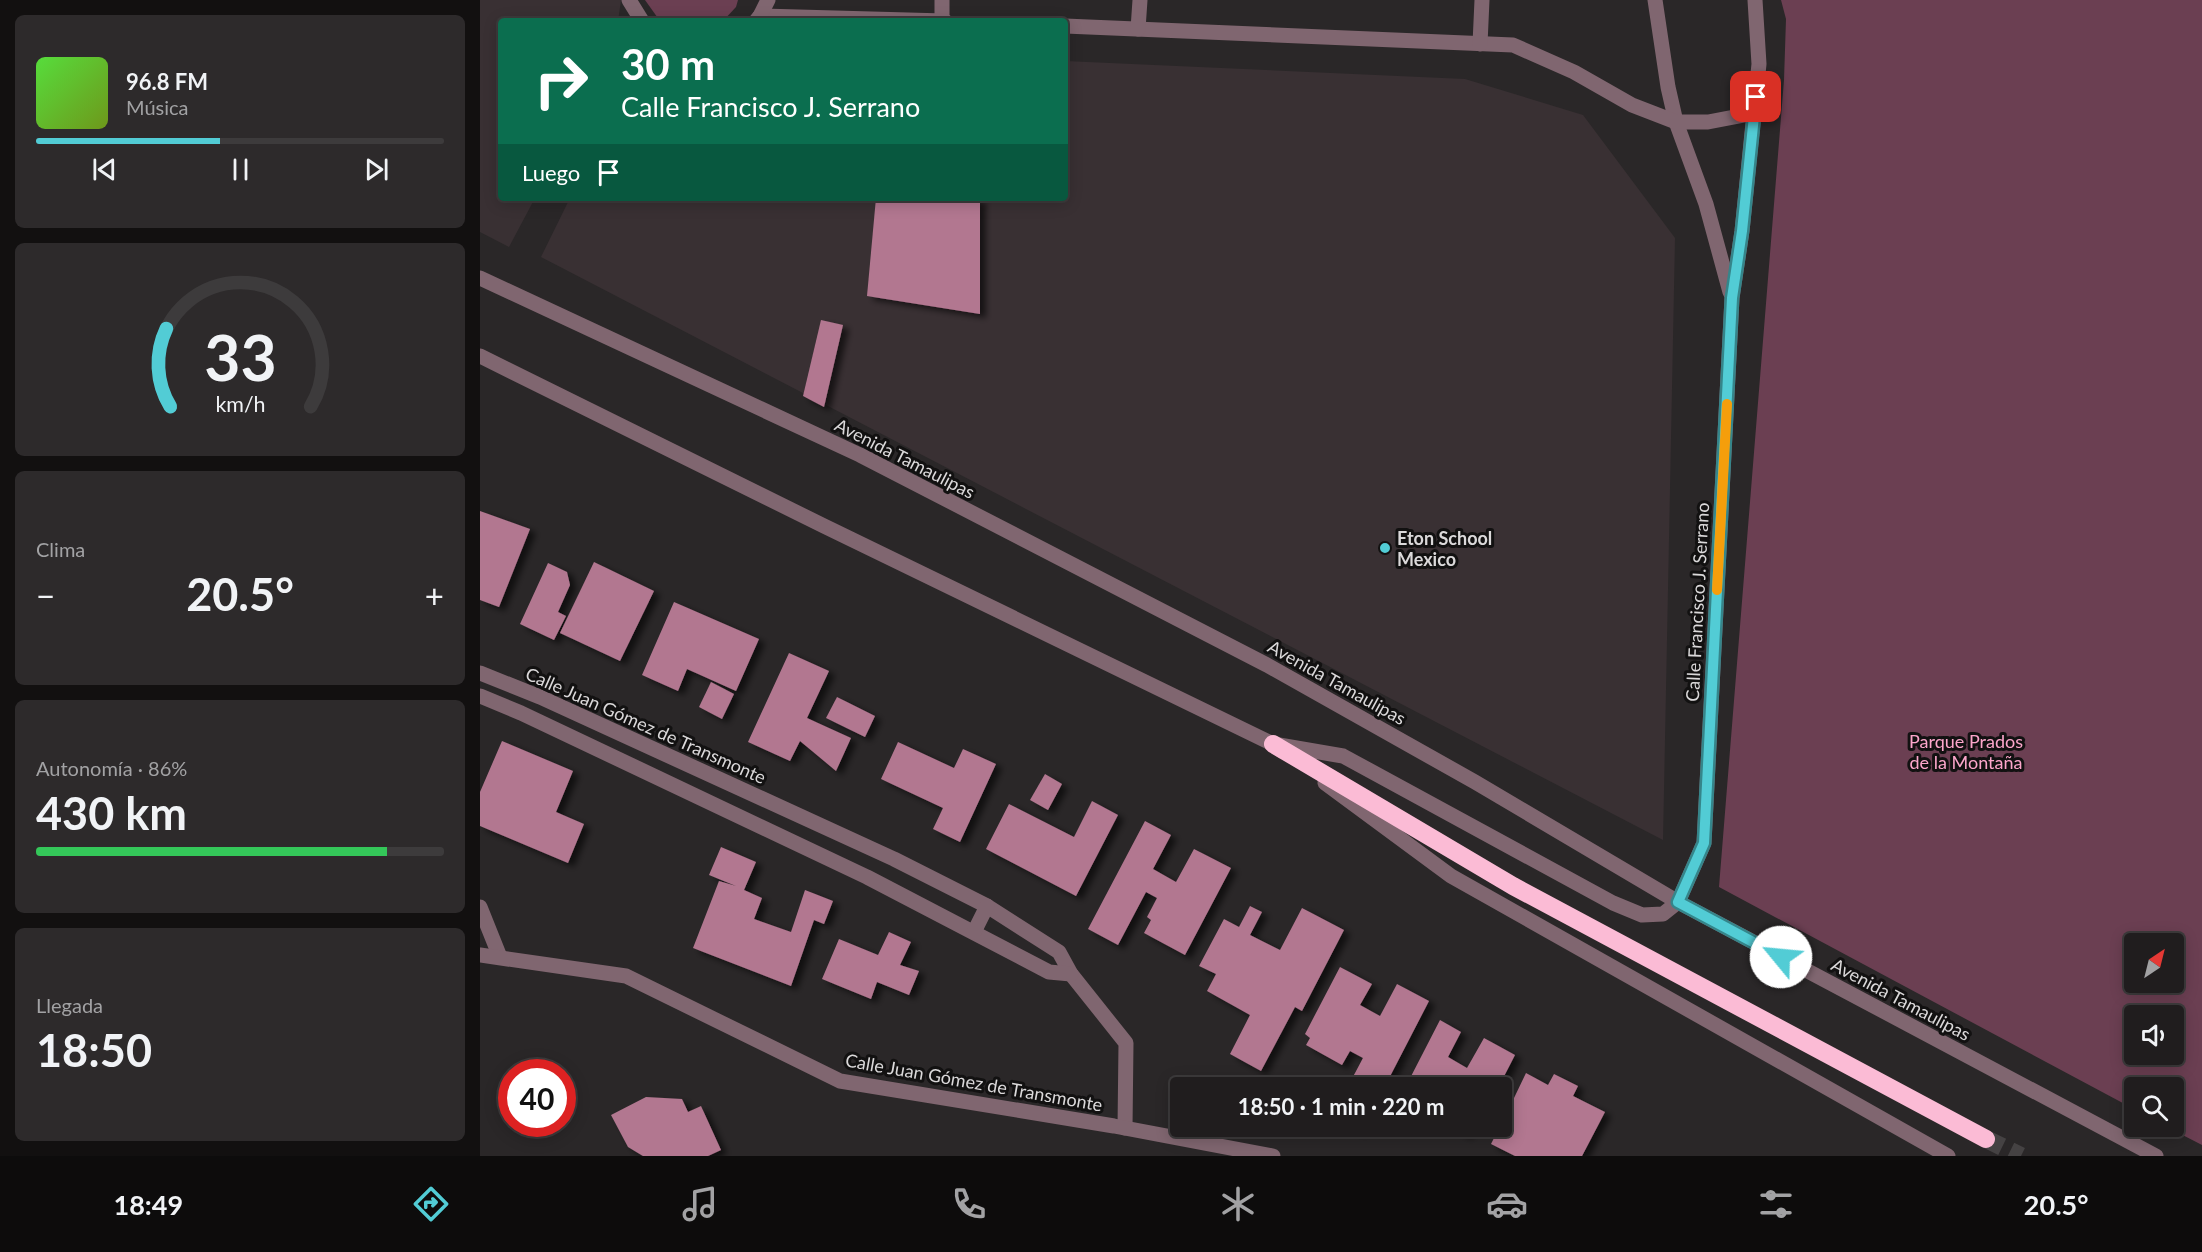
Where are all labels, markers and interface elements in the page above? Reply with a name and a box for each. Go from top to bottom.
text: 30 m [621,39,715,89]
icon: right [522,42,600,120]
text: 96.8 FM [126,68,208,95]
pin [1730,71,1781,122]
icon: arrive [1739,80,1772,113]
text: Calle Francisco J. Serrano [621,90,920,123]
text: Música [126,95,189,119]
icon: previous [88,153,121,186]
icon: pause [224,153,257,186]
icon: next [360,153,393,186]
icon: arrive [592,156,625,189]
text: Luego [522,159,580,186]
text: 33 [204,319,276,394]
text: km/h [215,391,265,417]
street label: Avenida Tamaulipas [831,413,979,503]
street label: Calle Francisco J. Serrano [1681,502,1713,702]
place label: Eton School Mexico [1397,527,1492,570]
text: Clima [36,537,85,561]
marker: Eton School Mexico [1378,541,1392,555]
text: 20.5° [186,567,294,621]
text: − [36,575,55,615]
text: + [425,575,444,615]
street label: Avenida Tamaulipas [1264,635,1410,729]
street label: Calle Juan Gómez de Transmonte [522,662,770,788]
park label: Parque Prados de la Montaña [1909,730,2023,773]
text: Autonomía · 86% [36,756,187,780]
text: 430 km [36,786,187,840]
position arrow [1749,925,1813,989]
north arrow [2124,933,2184,993]
map controls [2124,933,2184,1137]
street label: Avenida Tamaulipas [1828,953,1974,1045]
text: Llegada [36,993,103,1017]
button: sound [2124,1005,2184,1065]
text: 18:50 [36,1023,152,1077]
street label: Calle Juan Gómez de Transmonte [844,1049,1104,1115]
speed limit sign: 40 [498,1059,576,1137]
button: search [2124,1077,2184,1137]
text: 18:50 · 1 min · 220 m [1238,1093,1444,1120]
icon: directions [410,1183,452,1225]
icon: music [679,1183,721,1225]
icon: phone [948,1183,990,1225]
icon: climate [1217,1183,1259,1225]
icon: car [1486,1183,1528,1225]
icon: filters [1755,1183,1797,1225]
text: 18:49 [113,1188,183,1221]
text: 20.5° [2024,1188,2088,1221]

